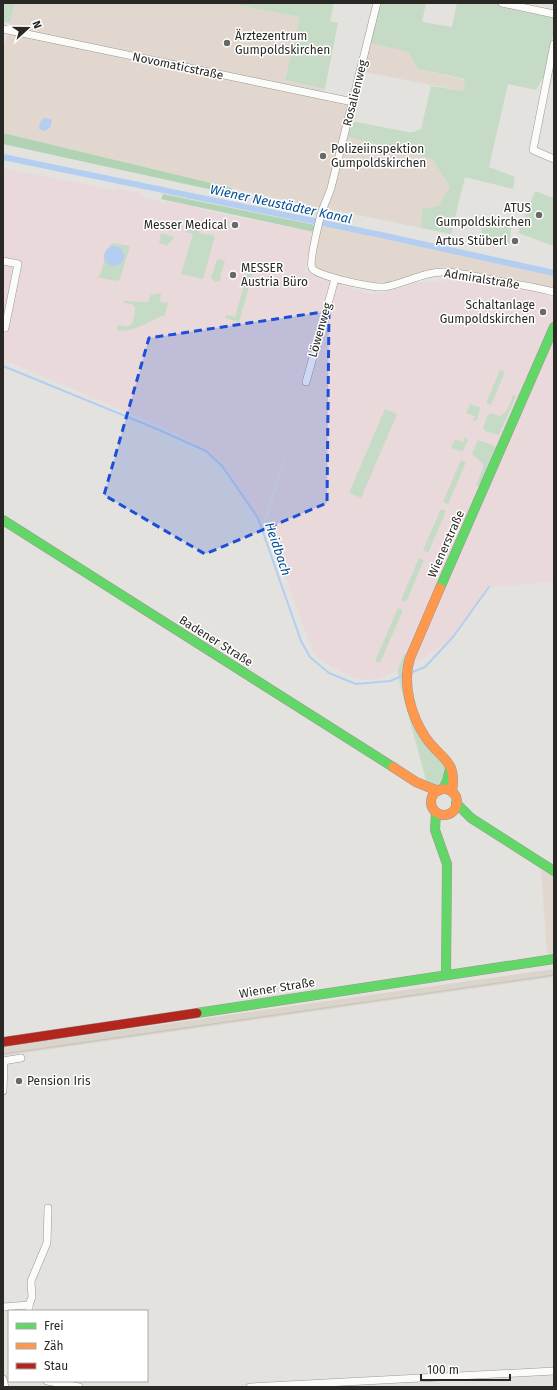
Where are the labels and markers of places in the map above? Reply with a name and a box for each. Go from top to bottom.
place label: Ärztezentrum Gumpoldskirchen [235,28,330,57]
marker: Ärztezentrum Gumpoldskirchen [222,38,232,48]
place label: Polizeiinspektion Gumpoldskirchen [331,142,426,170]
marker: Polizeiinspektion Gumpoldskirchen [318,151,328,161]
place label: ATUS Gumpoldskirchen [436,201,531,229]
marker: ATUS Gumpoldskirchen [534,210,544,220]
place label: Messer Medical [144,218,227,232]
marker: Messer Medical [230,220,240,230]
place label: Artus Stüberl [436,234,507,248]
marker: Artus Stüberl [510,236,520,246]
place label: MESSER Austria Büro [241,261,308,289]
marker: MESSER Austria Büro [228,270,238,280]
place label: Schaltanlage Gumpoldskirchen [440,298,535,326]
marker: Schaltanlage Gumpoldskirchen [538,307,548,317]
place label: Pension Iris [27,1074,91,1088]
marker: Pension Iris [14,1076,24,1086]

